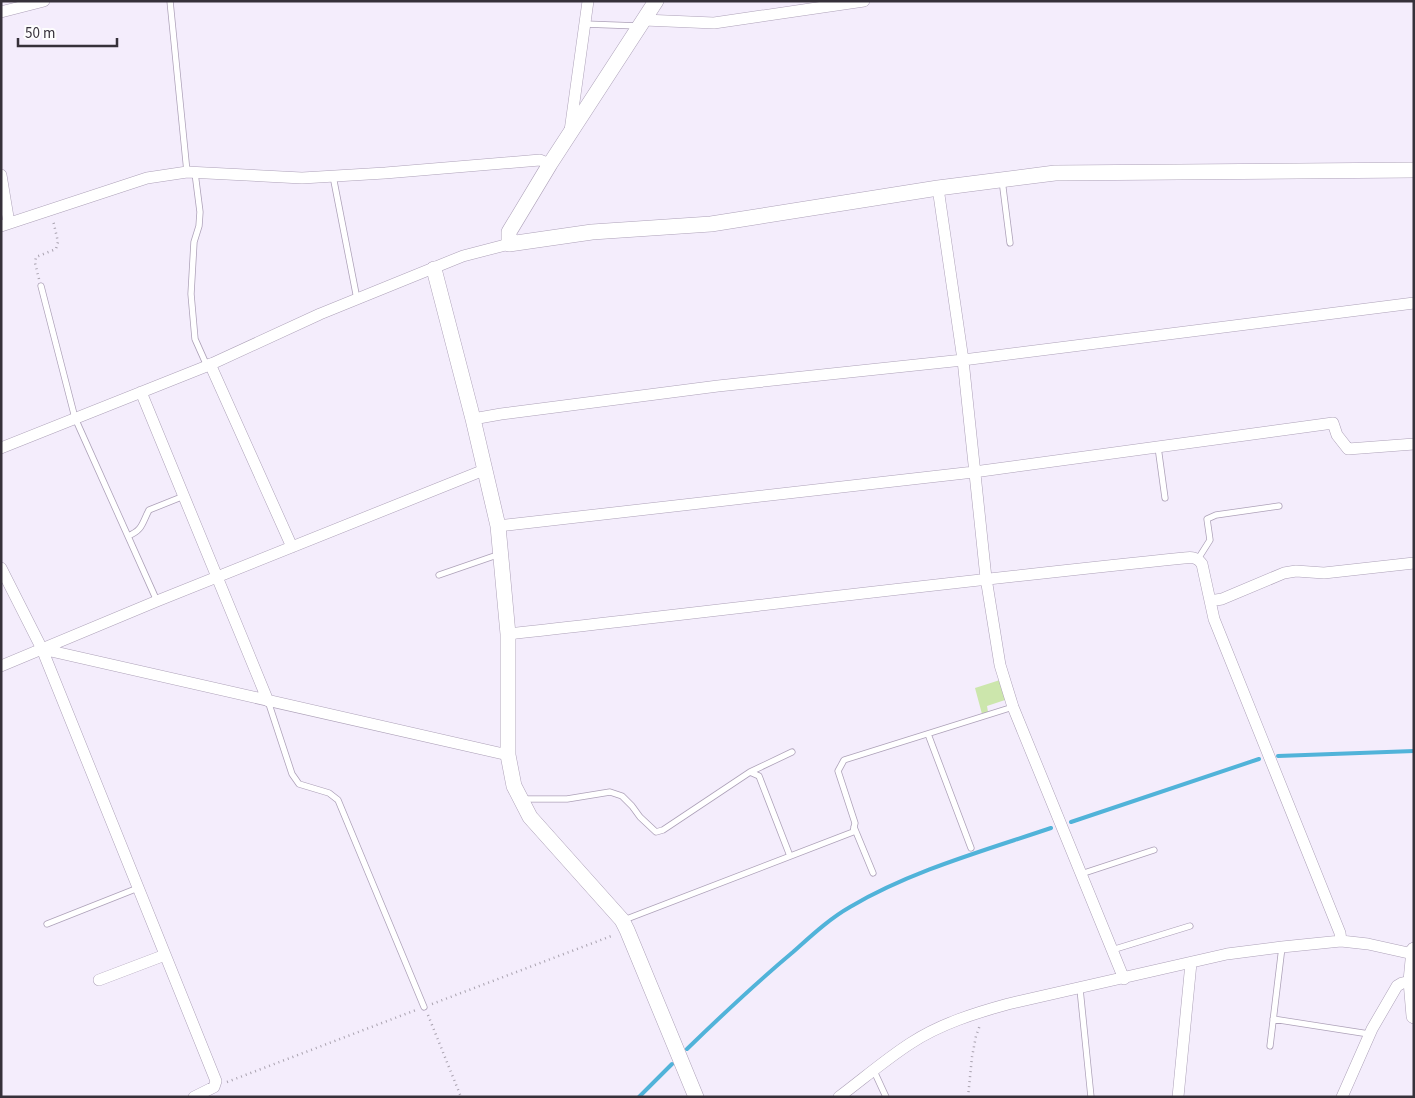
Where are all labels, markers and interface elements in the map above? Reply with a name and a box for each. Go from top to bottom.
scale bar [18,15,116,47]
text: 50 m [25,23,55,44]

